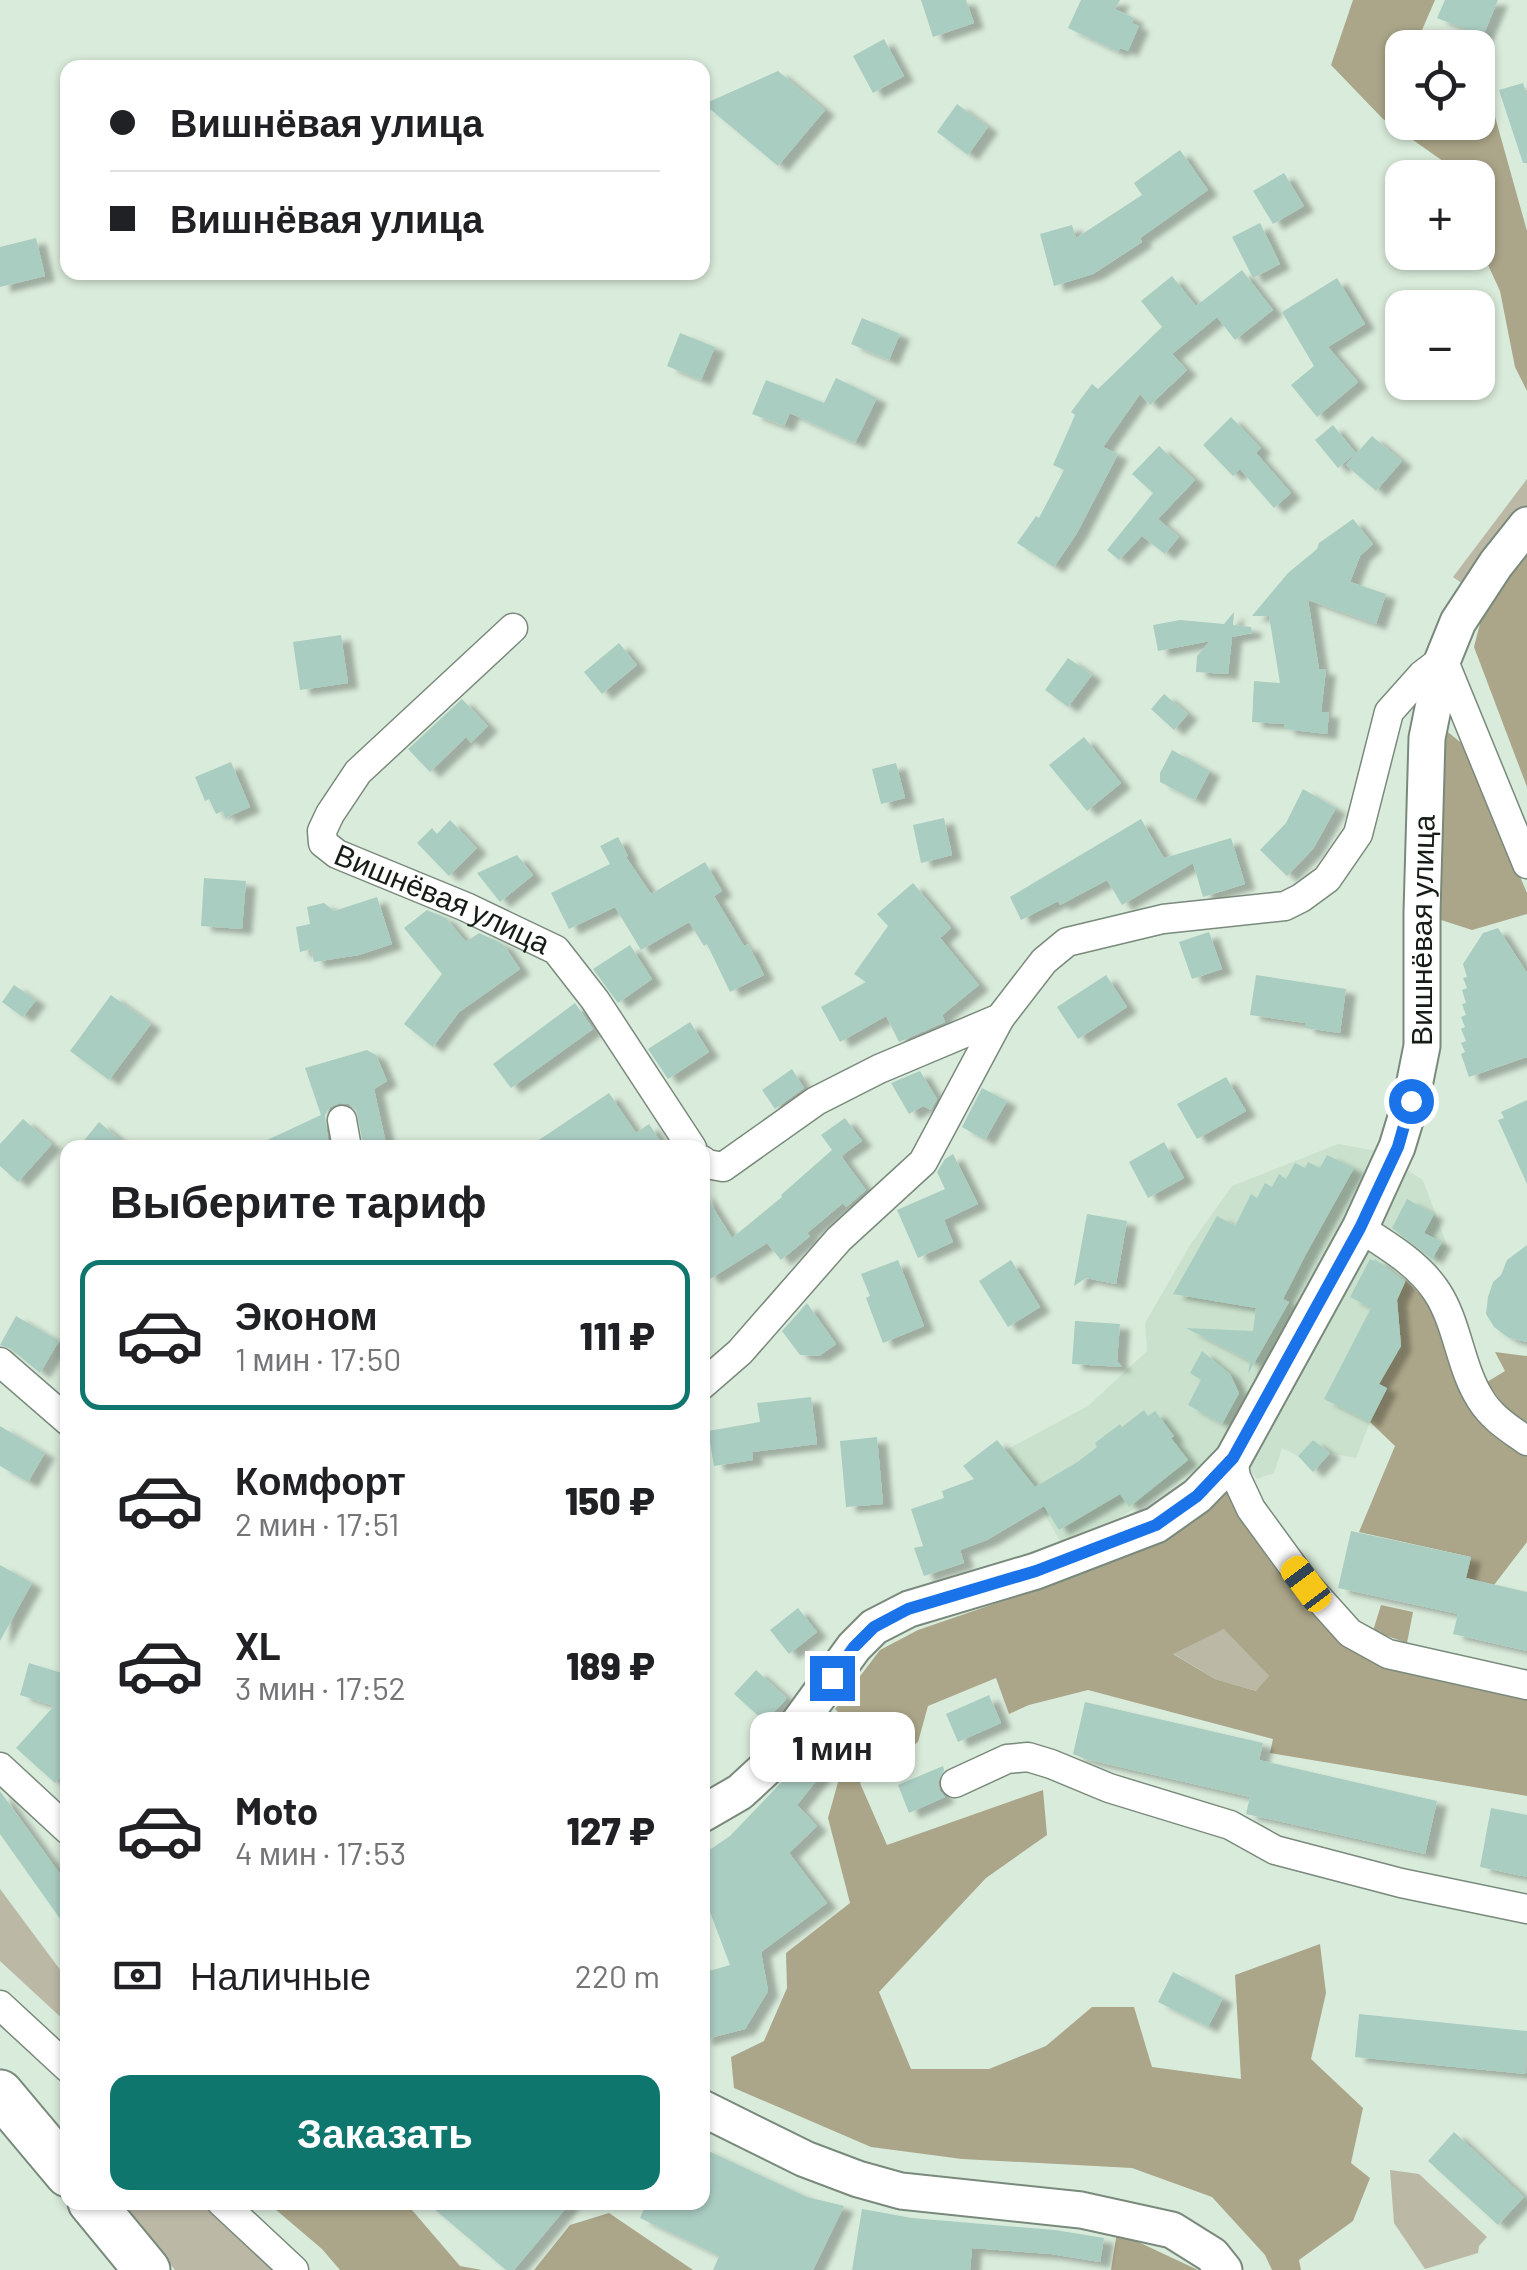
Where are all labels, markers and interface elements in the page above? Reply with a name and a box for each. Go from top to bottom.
map controls [1385,30,1495,400]
button: locate [1385,30,1495,140]
text: Вишнёвая улица [170,99,483,145]
button: + [1385,160,1495,270]
text: Вишнёвая улица [170,195,483,241]
button: − [1385,290,1495,400]
street label: Вишнёвая улица [1402,814,1441,1046]
street label: Вишнёвая улица [330,835,557,961]
route start [1389,1079,1434,1124]
text: Выберите тариф [110,1173,487,1227]
icon: car [115,1290,205,1380]
text: Эконом [235,1292,378,1338]
text: 111 ₽ [580,1312,655,1358]
text: 1 мин · 17:50 [235,1339,401,1377]
icon: car [115,1455,205,1545]
text: Комфорт [235,1457,406,1503]
text: 150 ₽ [565,1477,655,1523]
text: 2 мин · 17:51 [235,1504,400,1542]
car [1276,1551,1336,1617]
icon: car [115,1620,205,1710]
text: XL [235,1622,281,1668]
text: 189 ₽ [566,1642,655,1688]
route end [810,1656,855,1701]
text: 3 мин · 17:52 [235,1668,406,1706]
callout: 1 мин [750,1713,914,1783]
text: 1 мин [792,1728,873,1766]
icon: car [115,1785,205,1875]
text: Moto [235,1787,318,1833]
text: 127 ₽ [567,1807,655,1853]
text: 4 мин · 17:53 [235,1833,406,1871]
icon: cash [110,1948,165,2003]
text: Наличные [190,1952,371,1998]
text: 220 m [575,1956,660,1994]
button: Заказать [110,2075,660,2190]

